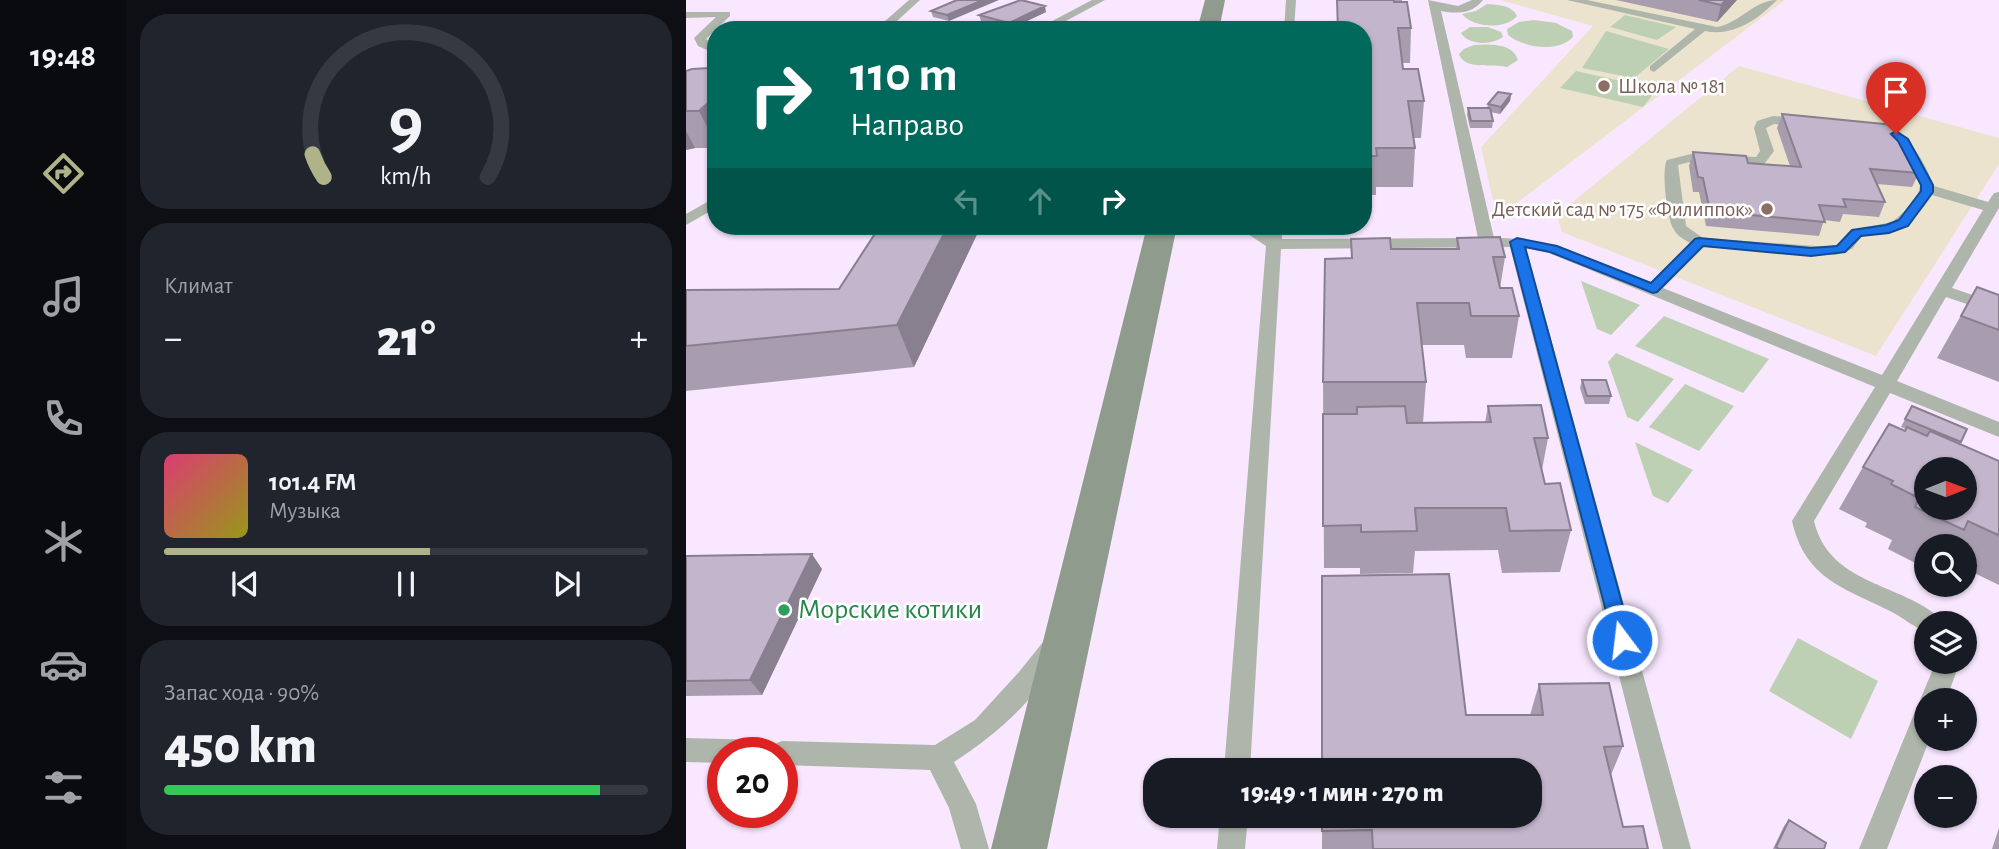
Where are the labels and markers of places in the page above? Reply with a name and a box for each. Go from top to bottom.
pin [1866,62,1926,134]
place label: Школа № 181 [1618,76,1726,97]
marker: Школа № 181 [1596,78,1612,94]
place label: Детский сад № 175 «Филиппок» [1492,199,1753,220]
marker: Детский сад № 175 «Филиппок» [1759,201,1775,217]
place label: Морские котики [798,596,982,624]
marker: Морские котики [776,602,792,618]

